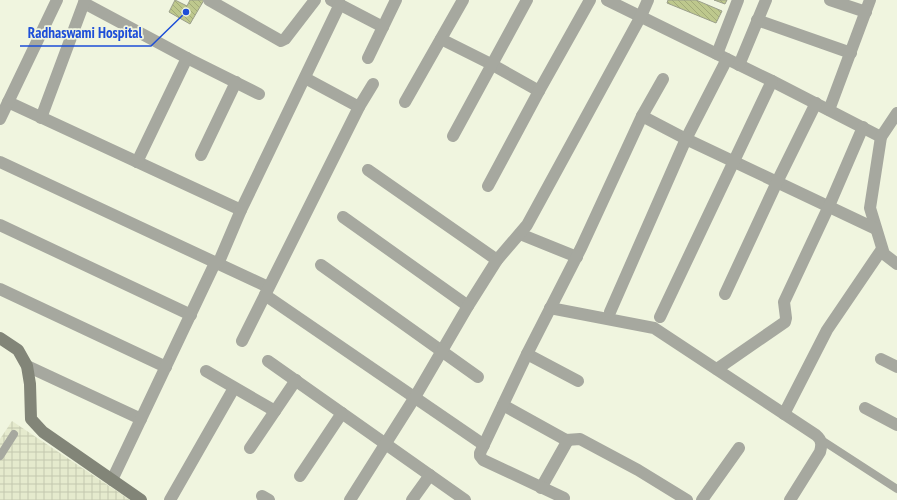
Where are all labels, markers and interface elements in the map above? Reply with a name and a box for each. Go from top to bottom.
callout: Radhaswami Hospital [20,19,151,46]
text: Radhaswami Hospital [28,23,143,42]

